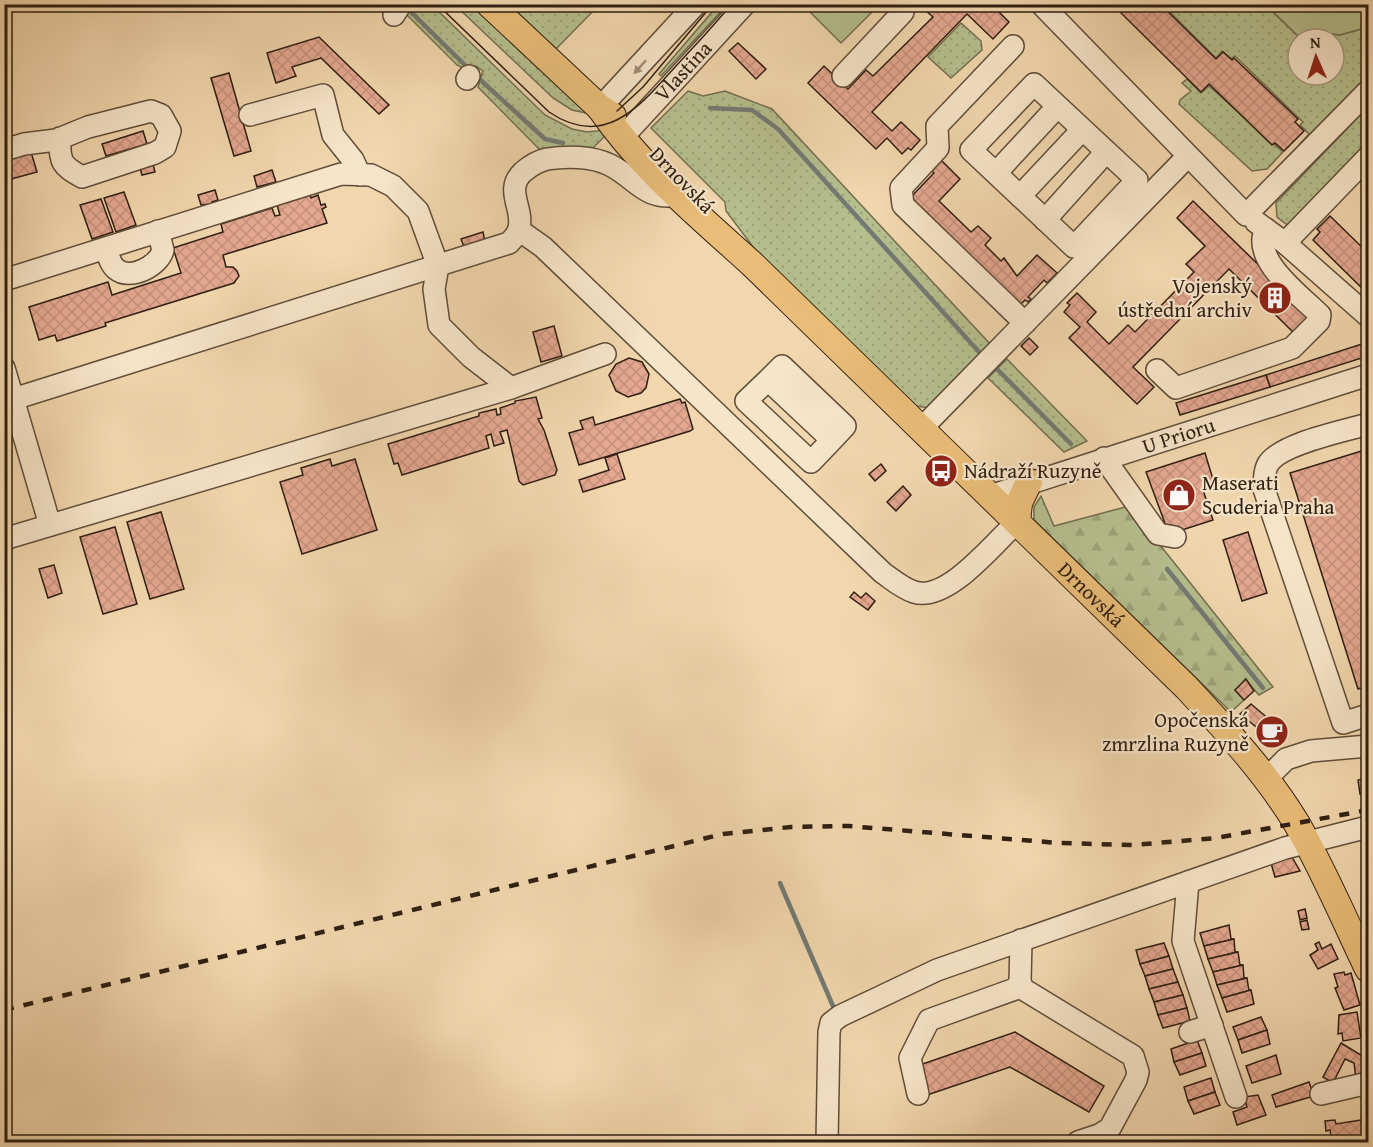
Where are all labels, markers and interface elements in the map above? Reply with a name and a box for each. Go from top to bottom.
north arrow [1286,27,1346,87]
text: N [1309,30,1321,54]
street label: Vlastina [647,33,719,108]
one-way arrow [634,59,647,74]
street label: Drnovská [642,139,722,220]
place label: Vojenský ústřední archiv [1117,270,1253,325]
building icon: Vojenský ústřední archiv [1257,280,1293,316]
street label: U Prioru [1138,409,1219,461]
bus stop icon: Nádraží Ruzyně [923,453,959,489]
place label: Nádraží Ruzyně [964,455,1102,486]
place label: Maserati Scuderia Praha [1202,467,1335,522]
shop icon: Maserati Scuderia Praha [1161,477,1197,513]
street label: Drnovská [1051,554,1132,634]
place label: Opočenská zmrzlina Ruzyně [1102,704,1249,759]
cafe icon: Opočenská zmrzlina Ruzyně [1254,714,1290,750]

